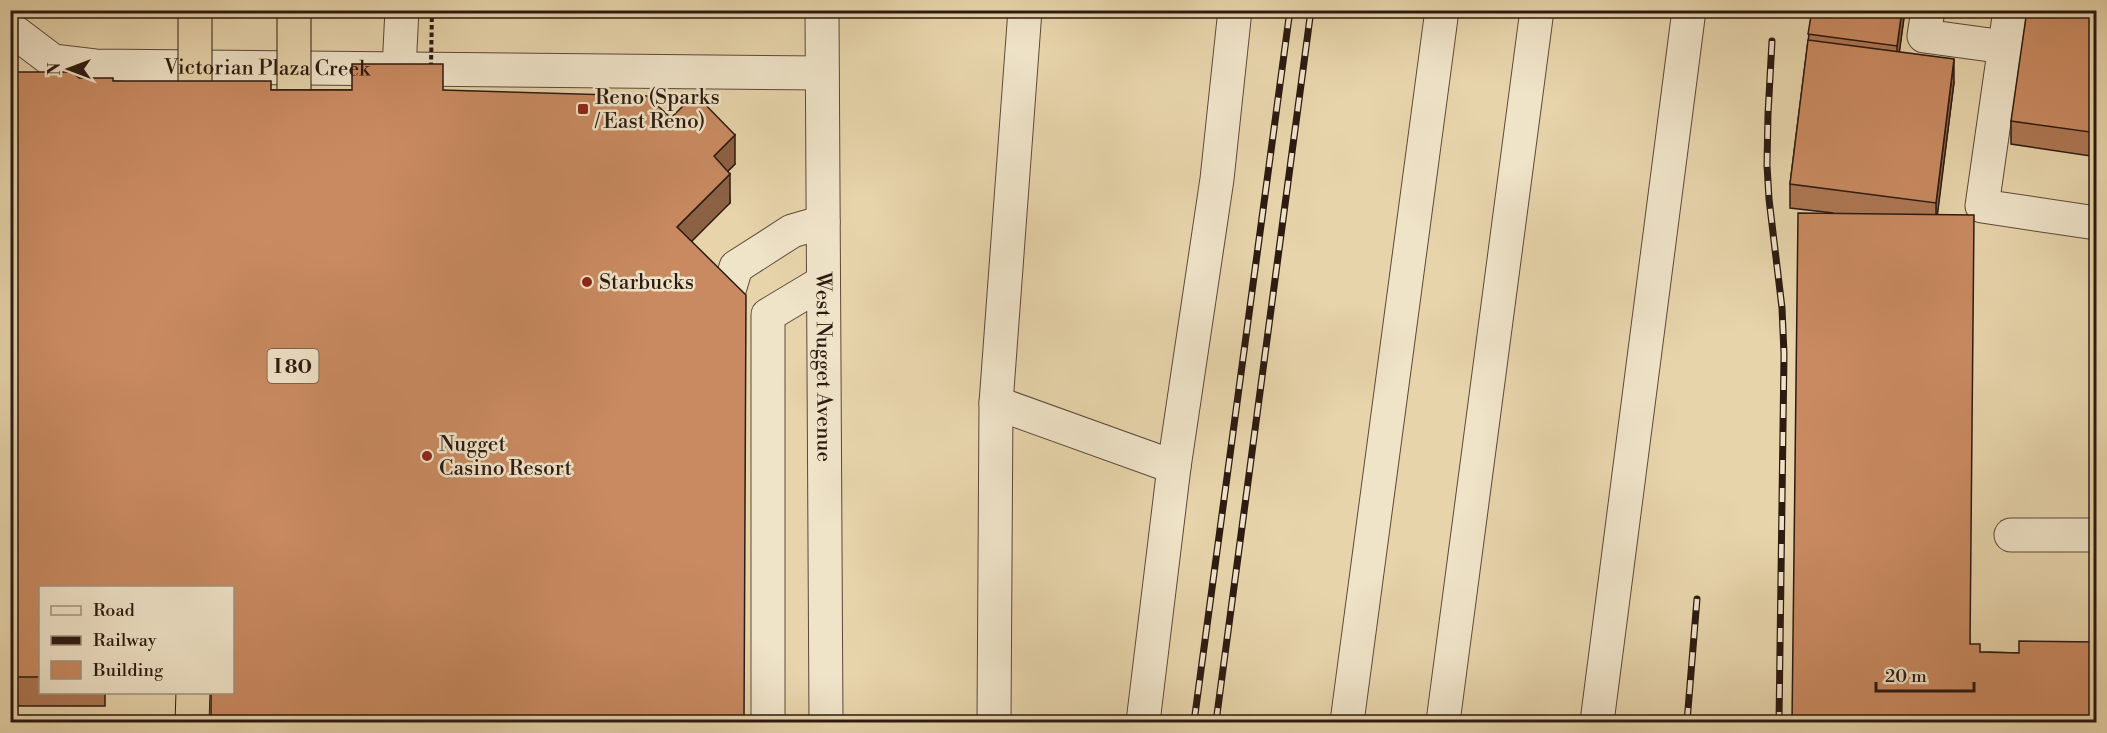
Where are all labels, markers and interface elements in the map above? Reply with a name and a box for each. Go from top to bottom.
north arrow [39,39,99,99]
street label: Victorian Plaza Creek [163,55,371,83]
text: N [45,62,65,75]
place label: Reno (Sparks / East Reno) [594,85,720,135]
marker: Reno (Sparks / East Reno) [576,102,590,116]
place label: Starbucks [599,270,694,296]
street label: West Nugget Avenue [809,271,837,462]
marker: Starbucks [580,275,594,289]
road number: I 80 [268,349,318,383]
place label: Nugget Casino Resort [439,432,572,482]
marker: Nugget Casino Resort [420,449,434,463]
legend [39,586,234,694]
text: Road [93,599,136,622]
text: Railway [93,629,157,652]
scale bar [1876,655,1974,693]
text: Building [92,659,164,682]
text: 20 m [1885,665,1927,688]

